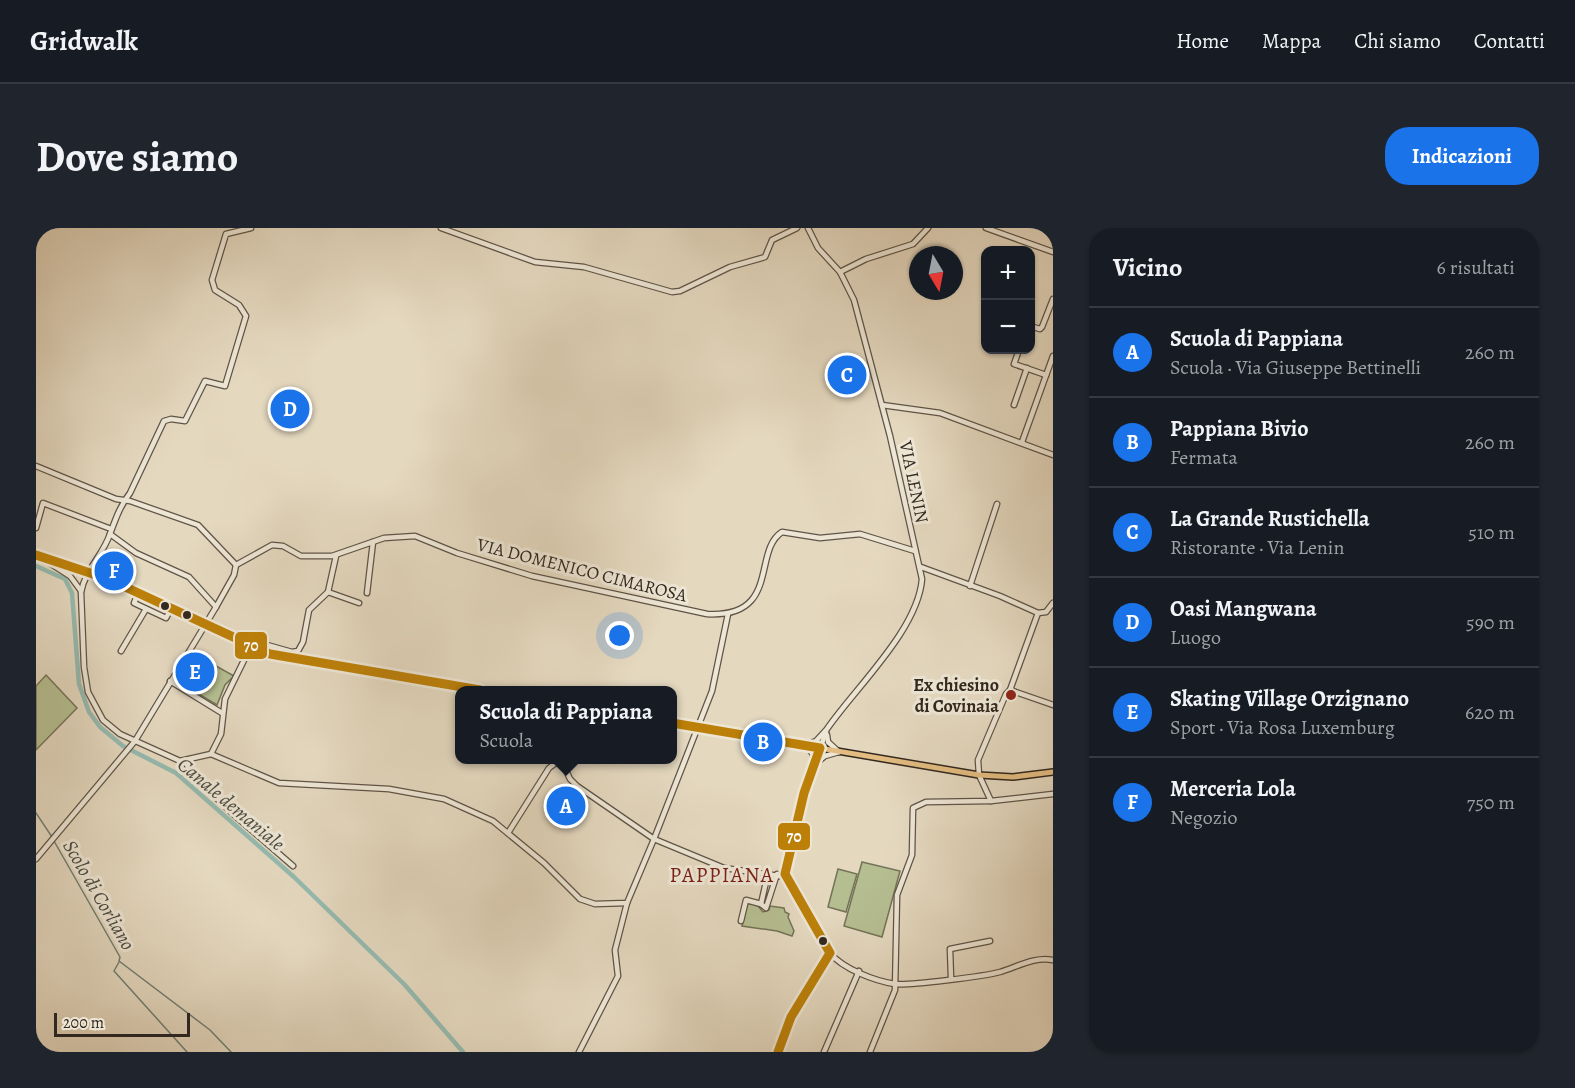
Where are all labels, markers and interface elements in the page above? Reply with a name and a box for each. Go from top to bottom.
text: Gridwalk [30,22,138,60]
text: Home [1176,27,1229,55]
text: Mappa [1262,27,1321,55]
text: Chi siamo [1354,27,1441,55]
text: Contatti [1474,27,1545,55]
button: Indicazioni [1385,127,1539,185]
text: Dove siamo [36,128,238,185]
north arrow [909,246,963,300]
map controls [981,246,1035,354]
button: + [981,246,1035,300]
text: Vicino [1113,250,1182,285]
text: 6 risultati [1437,254,1515,281]
button: − [981,300,1035,354]
text: Scuola di Pappiana [1170,324,1343,354]
text: A [1126,339,1139,366]
text: 260 m [1465,339,1515,366]
pin: C [828,352,866,398]
text: Scuola · Via Giuseppe Bettinelli [1170,354,1421,381]
pin: D [270,386,310,432]
text: Pappiana Bivio [1170,414,1308,444]
text: B [1126,429,1139,456]
text: 260 m [1465,429,1515,456]
street label: VIA LENIN [893,438,934,525]
text: Fermata [1170,444,1238,471]
text: La Grande Rustichella [1170,504,1370,534]
text: C [1126,519,1139,546]
text: 510 m [1468,519,1515,546]
street label: VIA DOMENICO CIMAROSA [473,532,690,608]
text: Ristorante · Via Lenin [1170,534,1344,561]
pin: F [94,548,134,594]
text: Oasi Mangwana [1170,594,1317,624]
unlabelled marker [159,600,171,612]
unlabelled marker [181,609,193,621]
text: D [1126,609,1139,636]
text: 590 m [1466,609,1515,636]
your location [605,621,634,650]
text: Luogo [1170,624,1221,651]
line badge: 70 [234,631,268,660]
text: 70 [244,635,258,657]
pin: E [176,650,214,694]
place label: Ex chiesino di Covinaia [913,673,999,718]
text: Skating Village Orzignano [1170,684,1409,714]
popup [455,686,677,764]
marker: Ex chiesino di Covinaia [1004,688,1018,702]
text: Scuola di Pappiana [479,697,653,727]
text: E [1127,699,1138,726]
text: 620 m [1465,699,1515,726]
text: Sport · Via Rosa Luxemburg [1170,714,1395,741]
pin: B [744,720,782,764]
text: Scuola [479,727,533,754]
water label: Canale demaniale [172,751,290,857]
text: Merceria Lola [1170,774,1296,804]
pin: A [546,784,586,828]
text: F [1127,789,1138,816]
text: 750 m [1467,789,1515,816]
text: Negozio [1170,804,1238,831]
line badge: 70 [777,822,811,851]
text: 70 [787,826,801,848]
water label: Scolo di Corliano [57,835,141,955]
district label: PAPPIANA [669,861,775,889]
unlabelled marker [817,935,829,947]
scale bar [54,1010,190,1038]
text: 200 m [63,1012,104,1034]

